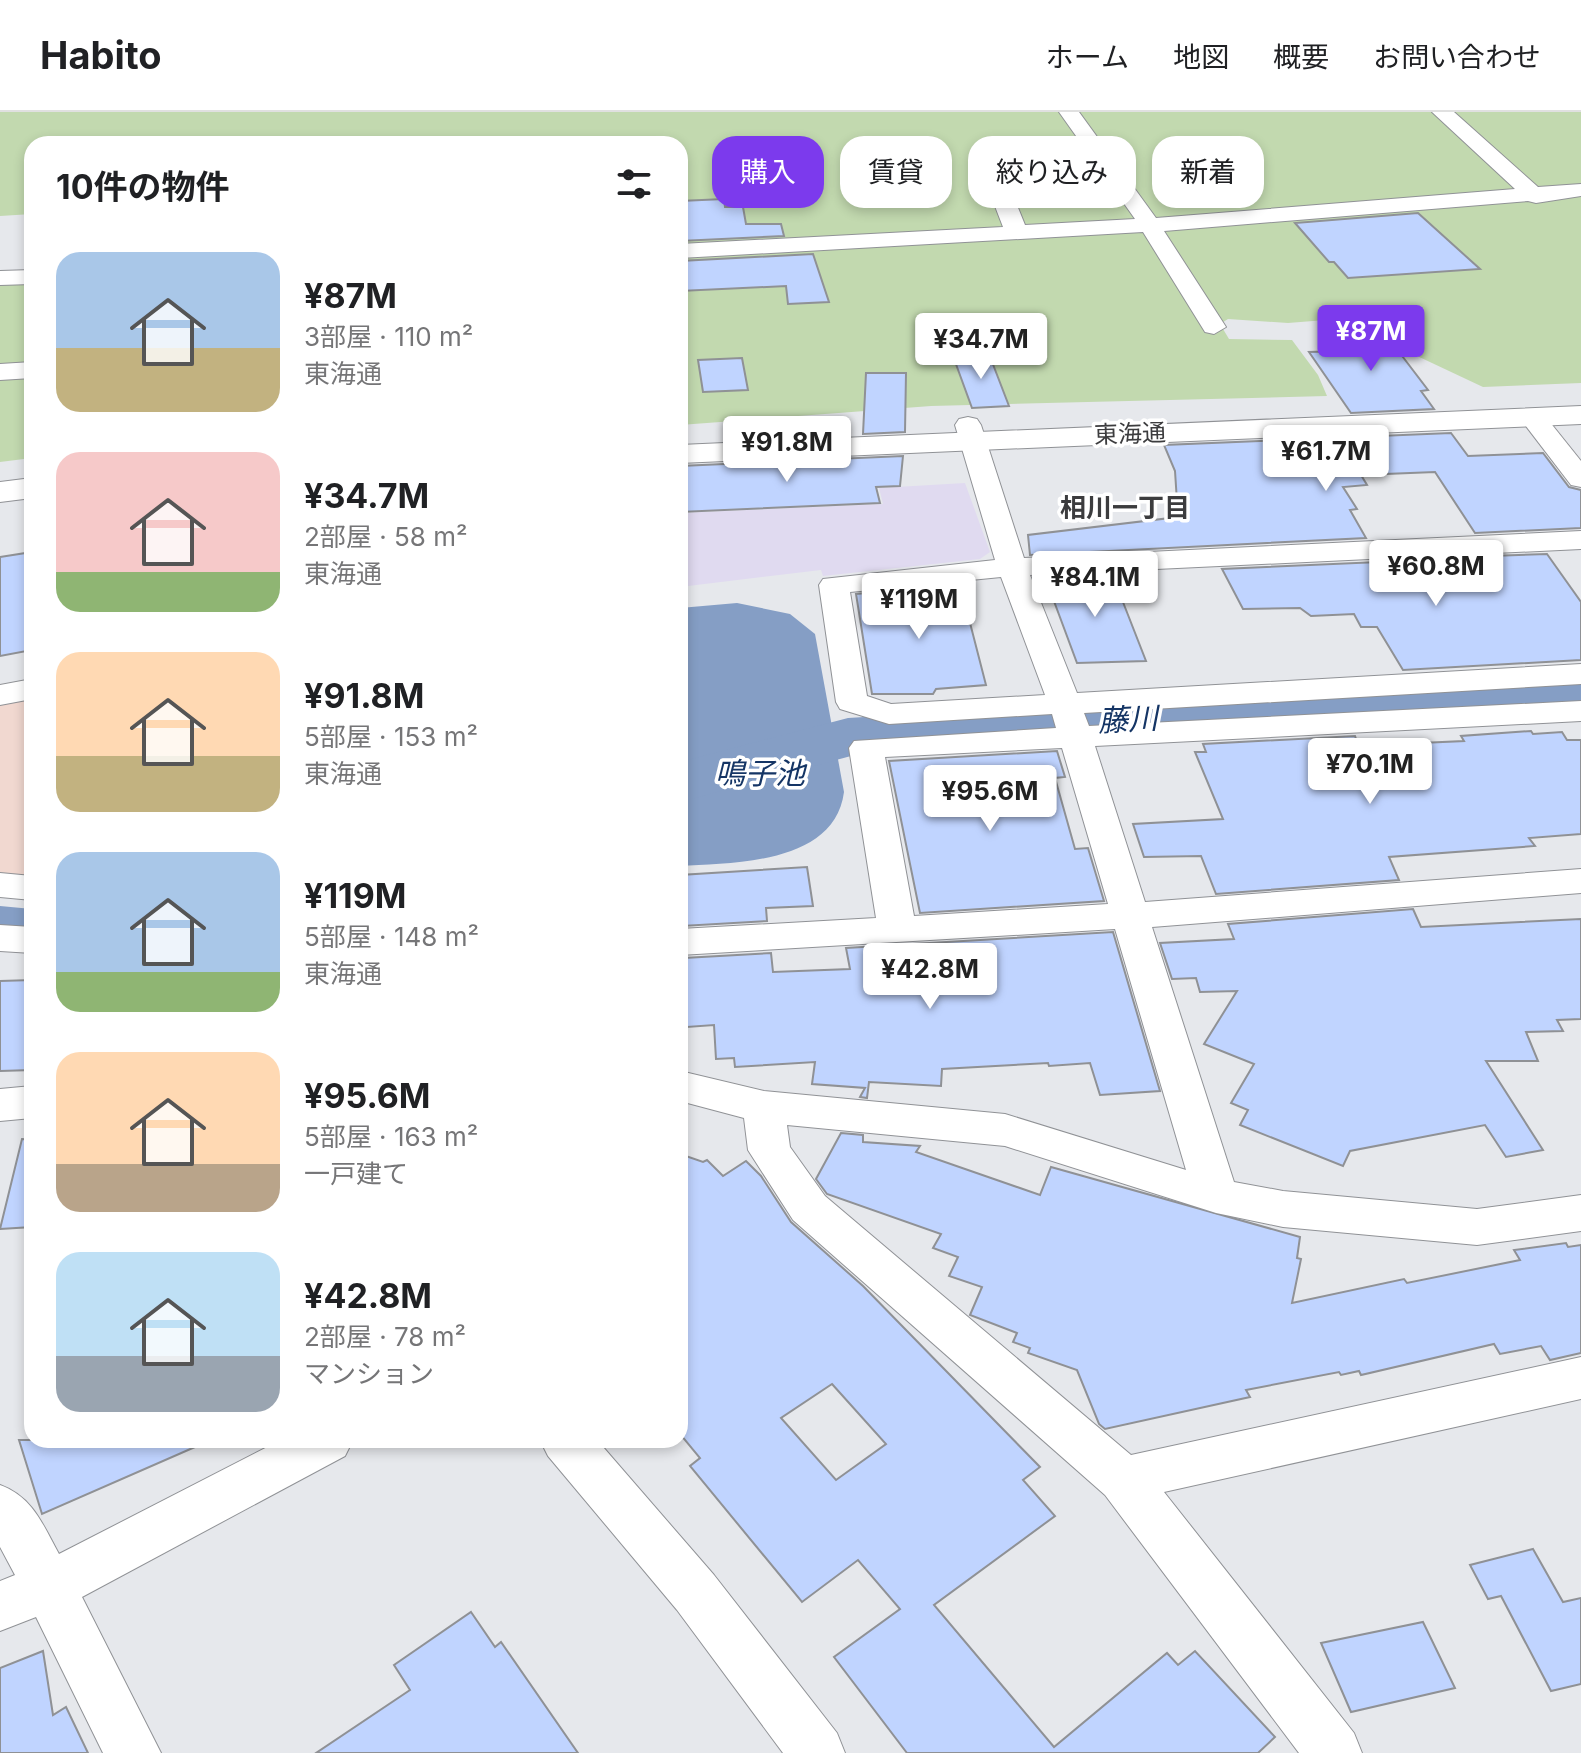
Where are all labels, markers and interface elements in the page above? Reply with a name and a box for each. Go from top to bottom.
text: Habito [40,32,162,78]
text: ホーム [1046,40,1129,74]
text: 地図 [1173,40,1229,74]
text: 概要 [1273,40,1329,74]
text: お問い合わせ [1373,40,1541,74]
chip: 購入 [712,136,824,208]
chip: 賃貸 [840,136,952,208]
chip: 絞り込み [968,136,1136,208]
chip: 新着 [1152,136,1264,208]
icon: filters [612,162,656,206]
text: 10件の物件 [56,166,230,207]
text: ¥87M [304,275,397,316]
icon: home [120,284,216,380]
pin: ¥87M [1324,305,1418,373]
pin: ¥34.7M [916,313,1046,381]
text: ¥87M [1335,315,1407,346]
text: 3部屋 · 110 m² [304,321,473,352]
text: ¥34.7M [933,323,1029,354]
text: 東海通 [304,358,382,389]
pin: ¥91.8M [722,416,852,484]
street label: 東海通 [1093,418,1166,449]
pin: ¥61.7M [1261,425,1391,493]
text: ¥91.8M [741,426,833,457]
text: ¥61.7M [1281,435,1371,466]
text: ¥34.7M [304,475,429,516]
icon: home [120,484,216,580]
district label: 相川一丁目 [1060,492,1190,523]
text: 2部屋 · 58 m² [304,521,467,552]
pin: ¥60.8M [1371,540,1501,608]
text: ¥60.8M [1387,550,1485,581]
pin: ¥84.1M [1030,551,1160,619]
text: 東海通 [304,558,382,589]
text: ¥84.1M [1050,561,1140,592]
pin: ¥119M [863,573,975,641]
text: ¥119M [880,583,958,614]
text: ¥91.8M [304,675,424,716]
icon: home [120,684,216,780]
water label: 藤川 [1097,699,1162,739]
text: 5部屋 · 153 m² [304,721,478,752]
pin: ¥70.1M [1305,738,1435,806]
text: ¥70.1M [1326,748,1414,779]
water label: 鳴子池 [715,755,808,791]
text: 東海通 [304,758,382,789]
pin: ¥95.6M [925,765,1055,833]
text: ¥95.6M [942,775,1038,806]
text: ¥119M [304,875,406,916]
icon: home [120,884,216,980]
text: 5部屋 · 148 m² [304,921,479,952]
pin: ¥42.8M [865,943,995,1011]
text: ¥42.8M [881,953,979,984]
text: 東海通 [304,958,382,989]
text: ¥95.6M [304,1075,431,1116]
icon: home [120,1084,216,1180]
text: 5部屋 · 163 m² [304,1121,478,1152]
text: 一戸建て [304,1158,408,1189]
text: ¥42.8M [304,1275,432,1316]
icon: home [120,1284,216,1380]
text: 2部屋 · 78 m² [304,1321,466,1352]
text: マンション [304,1358,434,1389]

